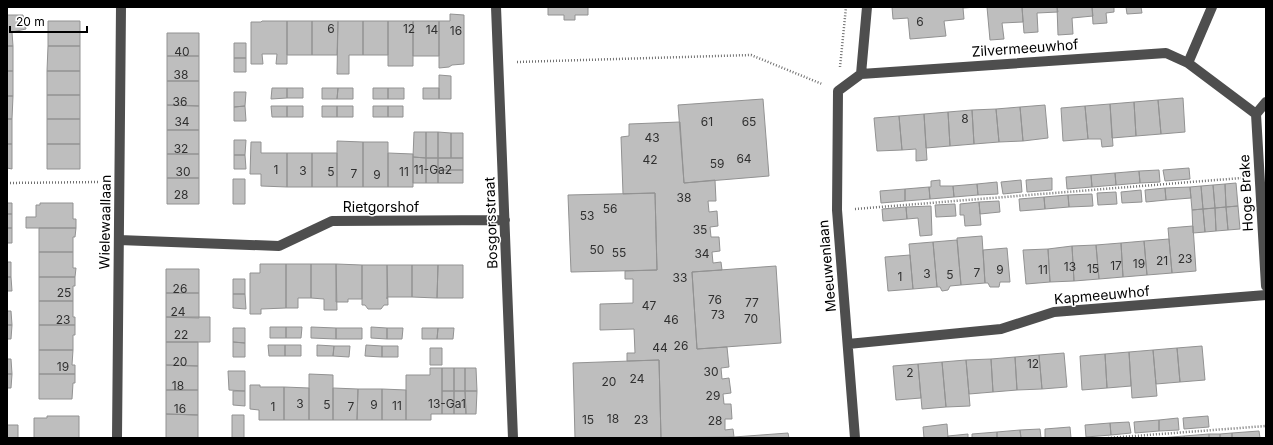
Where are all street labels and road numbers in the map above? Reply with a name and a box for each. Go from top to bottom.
street label: Zilvermeeuwhof [971,35,1079,60]
street label: Hoge Brake [1235,154,1256,232]
street label: Wielewaallaan [95,175,114,269]
street label: Bosgorsstraat [480,176,501,269]
street label: Rietgorshof [343,198,419,215]
street label: Meeuwenlaan [814,219,839,313]
street label: Kapmeeuwhof [1053,282,1151,307]

